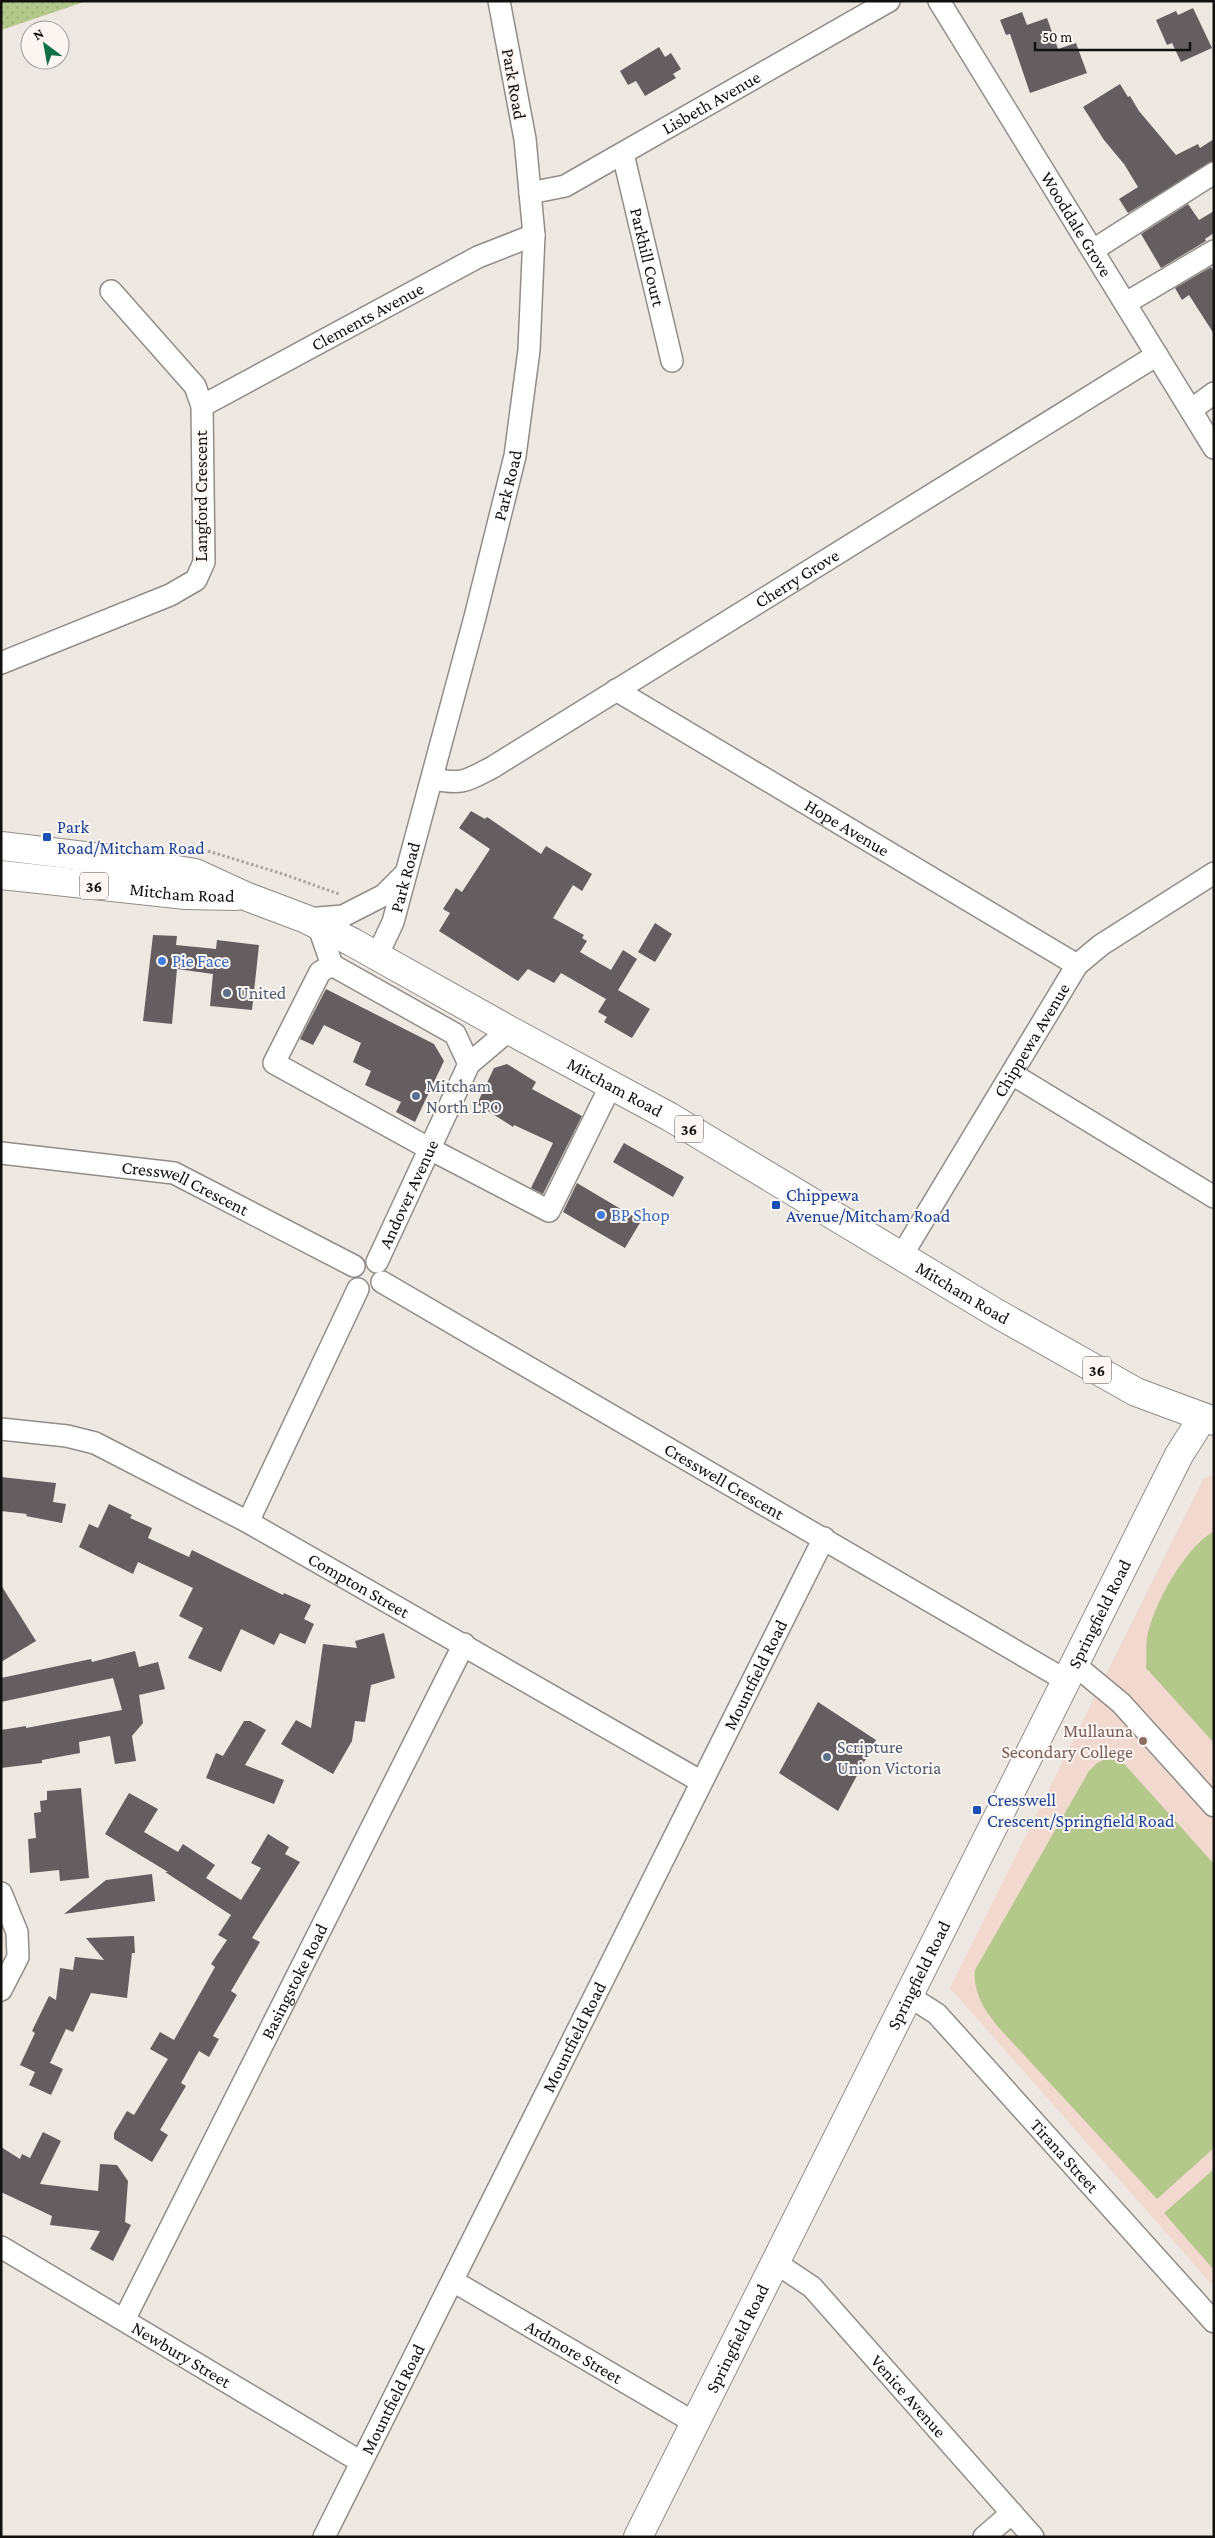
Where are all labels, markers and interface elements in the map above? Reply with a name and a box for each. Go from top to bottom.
north arrow [20,20,70,70]
scale bar [1035,20,1190,52]
text: N [30,24,47,43]
text: 50 m [1042,29,1072,45]
street label: Park Road [498,47,530,122]
street label: Lisbeth Avenue [658,67,764,138]
street label: Wooddale Grove [1036,168,1116,280]
street label: Parkhill Court [626,206,669,309]
street label: Clements Avenue [308,278,427,355]
street label: Langford Crescent [191,429,211,562]
street label: Park Road [489,449,526,523]
street label: Cherry Grove [751,545,843,612]
street label: Hope Avenue [801,795,893,861]
place label: Park Road/Mitcham Road [57,817,205,858]
marker: Park Road/Mitcham Road [41,831,53,843]
street label: Park Road [386,839,424,914]
road number: 36 [80,872,108,899]
street label: Mitcham Road [129,879,235,906]
place label: Pie Face [172,951,229,971]
marker: Pie Face [156,955,168,967]
street label: Chippewa Avenue [990,979,1074,1101]
place label: United [237,983,287,1003]
marker: United [221,987,233,999]
street label: Mitcham Road [564,1053,666,1121]
place label: Mitcham North LPO [426,1076,502,1117]
marker: Mitcham North LPO [410,1090,422,1102]
road number: 36 [675,1116,703,1142]
street label: Andover Avenue [375,1137,442,1251]
street label: Cresswell Crescent [121,1157,253,1220]
place label: Chippewa Avenue/Mitcham Road [786,1185,951,1226]
marker: Chippewa Avenue/Mitcham Road [770,1199,782,1211]
place label: BP Shop [611,1205,670,1225]
marker: BP Shop [595,1209,607,1221]
street label: Mitcham Road [912,1257,1013,1329]
road number: 36 [1083,1356,1111,1384]
street label: Cresswell Crescent [661,1439,788,1524]
street label: Compton Street [305,1549,414,1623]
street label: Springfield Road [1064,1556,1135,1672]
street label: Mountfield Road [719,1616,792,1733]
place label: Mullauna Secondary College [1001,1721,1133,1762]
marker: Mullauna Secondary College [1137,1735,1149,1747]
place label: Scripture Union Victoria [837,1737,941,1778]
marker: Scripture Union Victoria [821,1751,833,1763]
place label: Cresswell Crescent/Springfield Road [987,1790,1175,1831]
marker: Cresswell Crescent/Springfield Road [971,1804,983,1816]
street label: Springfield Road [883,1917,955,2033]
street label: Basingstoke Road [257,1920,332,2042]
street label: Mountfield Road [538,1978,610,2096]
street label: Tirana Street [1026,2115,1104,2198]
street label: Springfield Road [702,2280,773,2396]
street label: Ardmore Street [522,2316,627,2388]
street label: Newbury Street [128,2317,235,2392]
street label: Mountfield Road [357,2340,429,2458]
street label: Venice Avenue [867,2351,950,2442]

